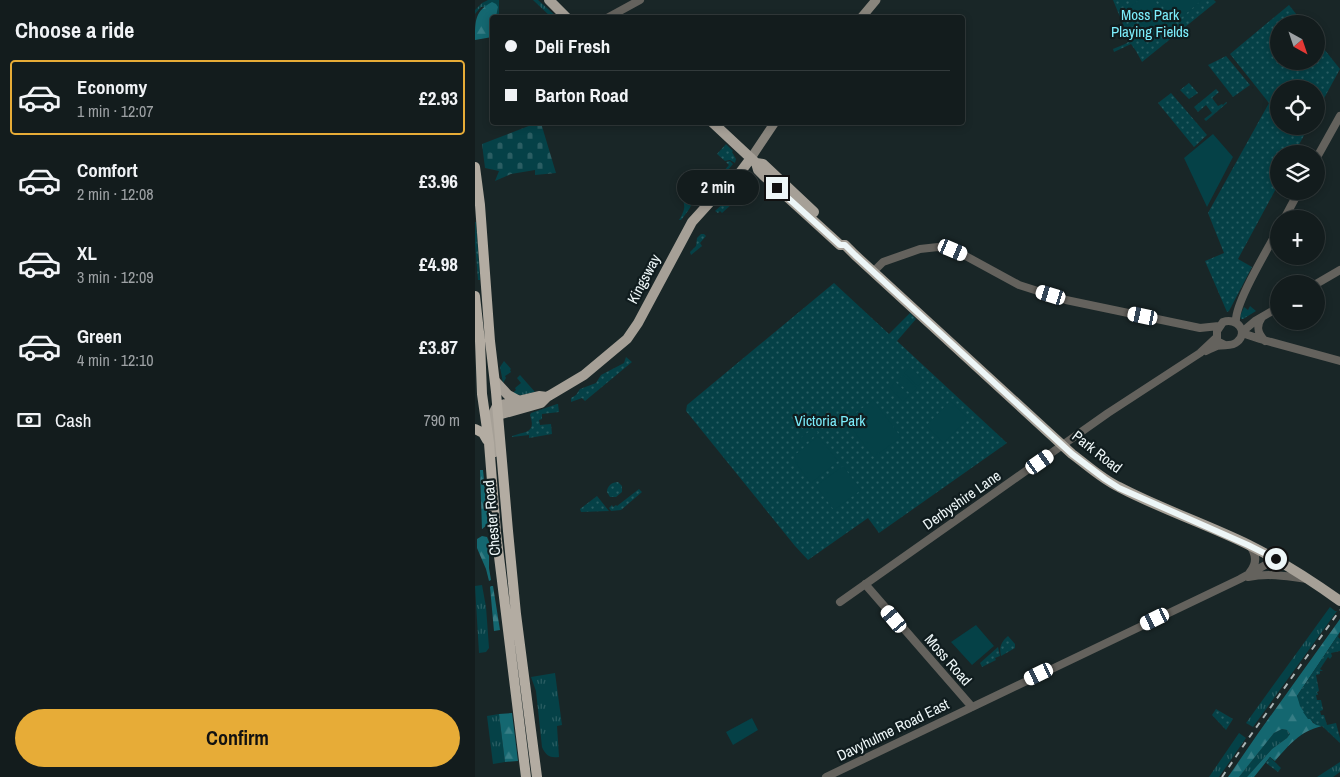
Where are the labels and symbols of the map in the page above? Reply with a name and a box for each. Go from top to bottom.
park label: Moss Park Playing Fields [1111,4,1189,42]
north arrow [1270,15,1325,70]
callout: 2 min [677,170,759,206]
route end [766,177,788,199]
car [936,237,969,263]
street label: Kingsway [622,250,666,307]
car [1034,283,1067,307]
car [1126,306,1159,326]
park label: Victoria Park [795,410,866,431]
street label: Park Road [1068,425,1127,478]
car [1023,447,1056,477]
street label: Derbyshire Lane [918,465,1005,534]
street label: Chester Road [478,479,505,557]
route start [1265,548,1287,570]
car [878,603,909,635]
car [1138,606,1171,632]
street label: Moss Road [920,629,977,690]
car [1022,661,1055,687]
street label: Davyhulme Road East [833,693,953,766]

